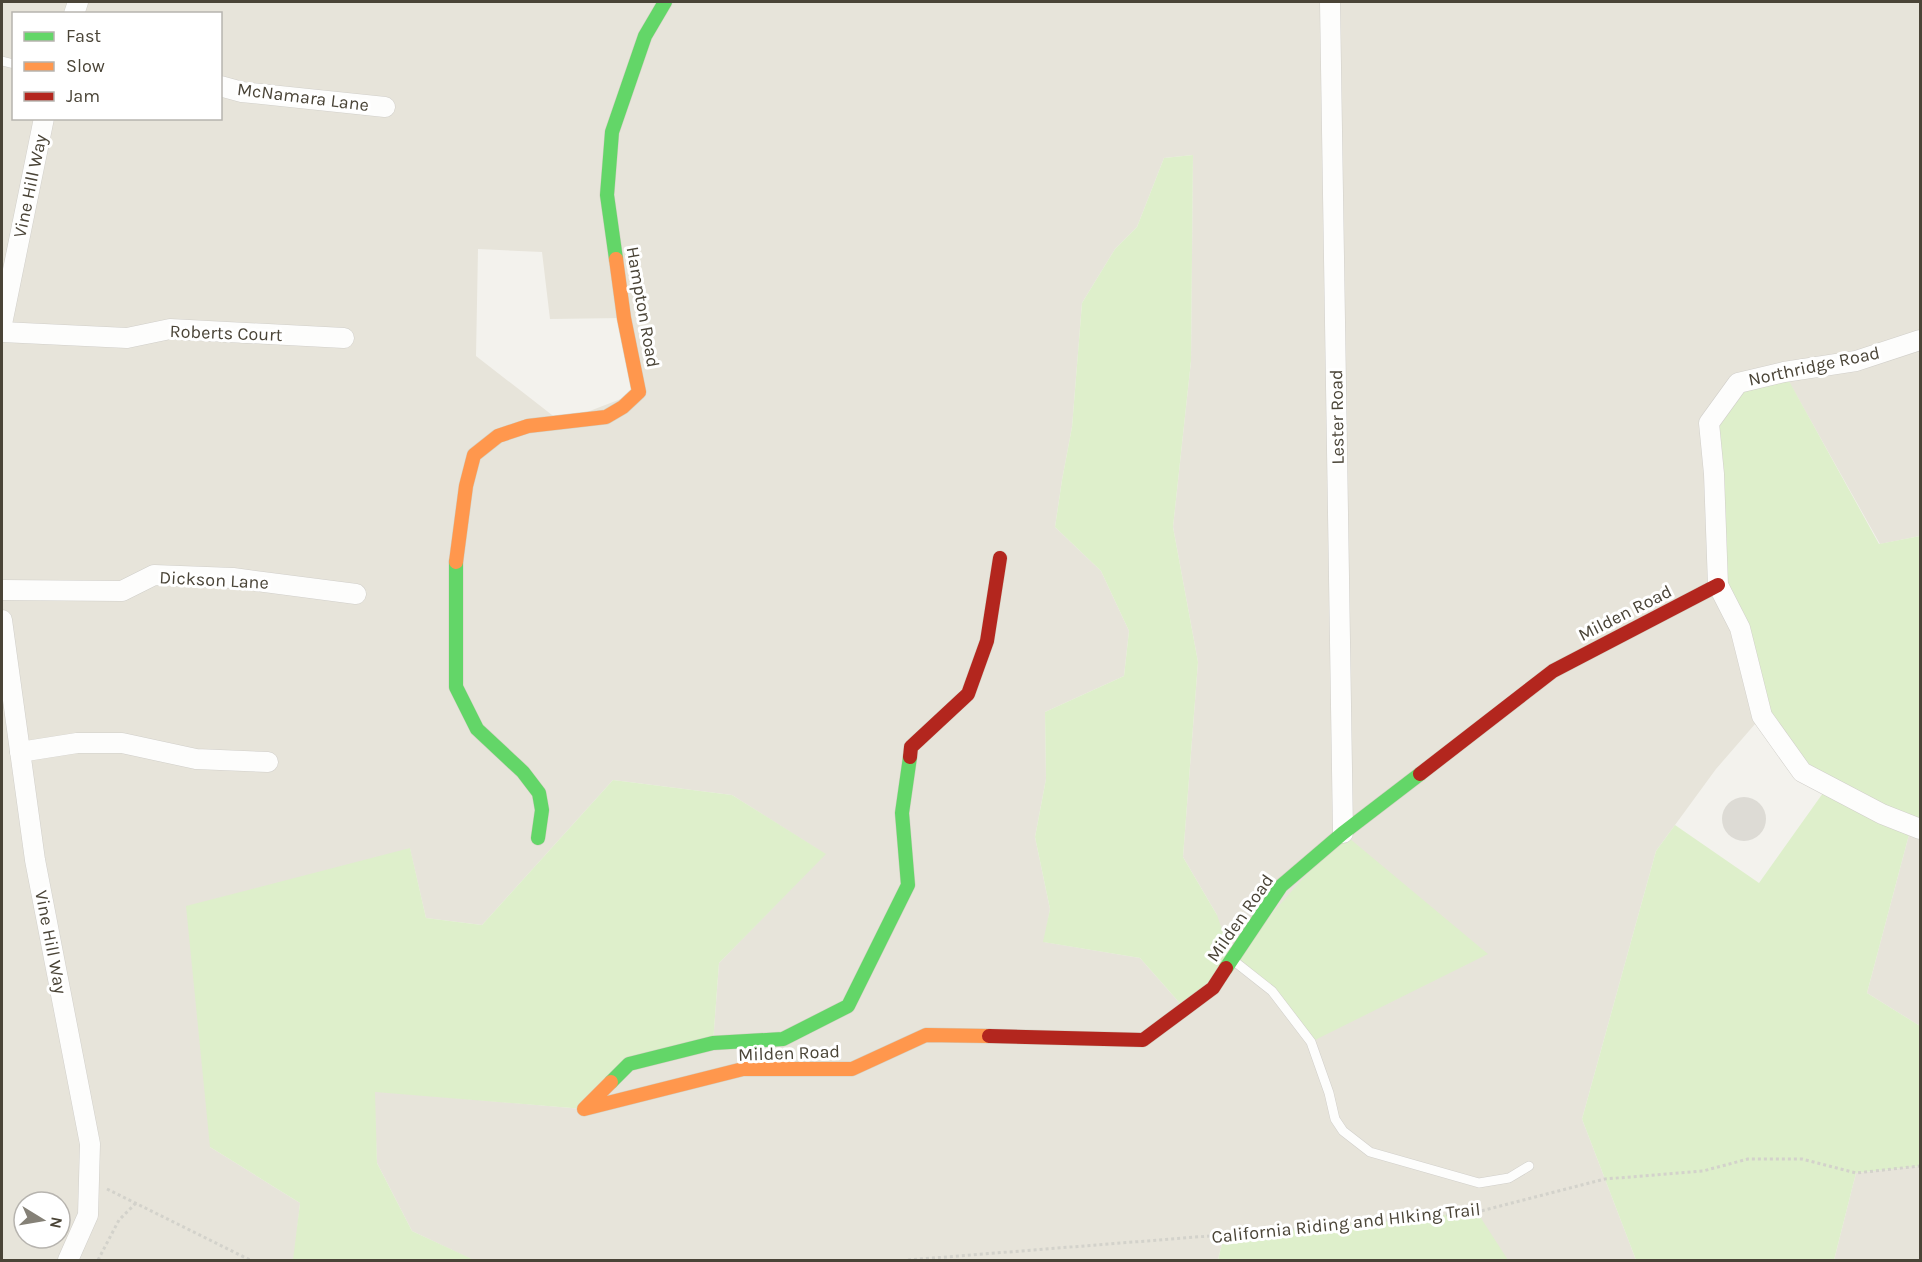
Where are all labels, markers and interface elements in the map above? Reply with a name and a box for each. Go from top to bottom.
legend [12,12,222,120]
text: Fast [66,25,101,47]
text: Slow [66,55,105,77]
street label: McNamara Lane [236,78,370,116]
text: Jam [66,85,100,107]
street label: Vine Hill Way [8,132,52,240]
street label: Hampton Road [622,245,664,369]
street label: Roberts Court [169,320,283,346]
street label: Northridge Road [1746,341,1882,391]
street label: Lester Road [1325,369,1349,465]
street label: Dickson Lane [159,566,269,594]
street label: Milden Road [1575,580,1675,646]
street label: Milden Road [1202,870,1278,966]
street label: Vine Hill Way [30,888,72,996]
street label: Milden Road [738,1040,840,1066]
north arrow [12,1190,72,1250]
street label: California Riding and HIking Trail [1211,1198,1481,1248]
text: N [46,1215,67,1230]

